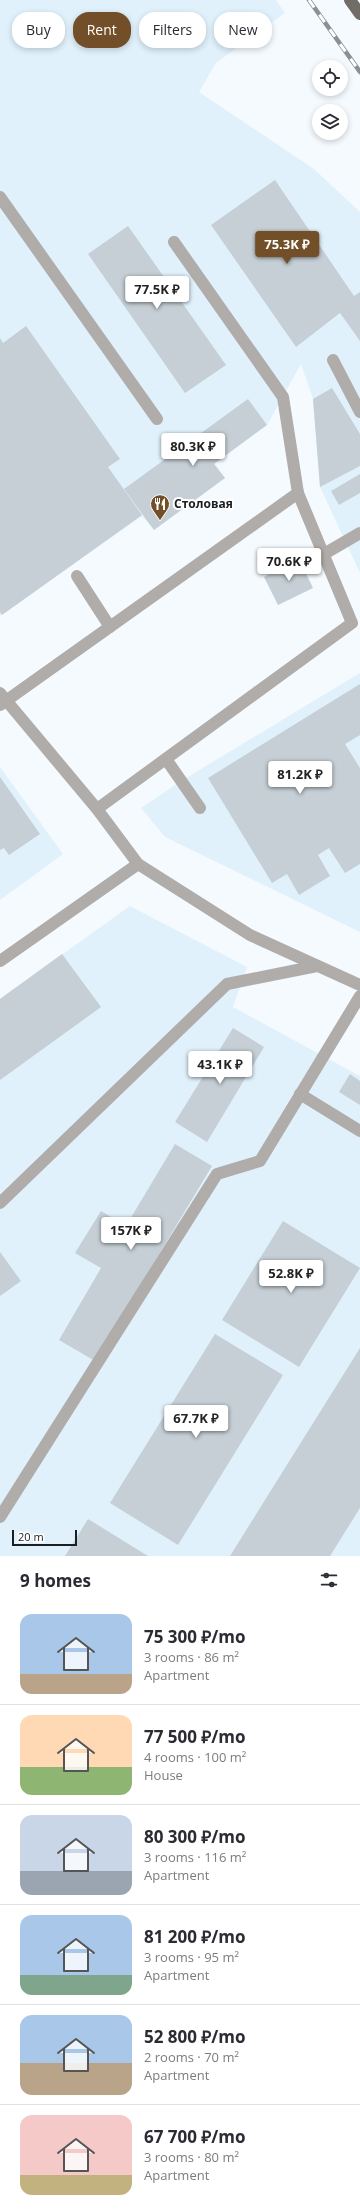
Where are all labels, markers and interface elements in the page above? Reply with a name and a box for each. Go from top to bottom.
chip: Buy [12,12,65,48]
chip: Rent [73,12,131,48]
chip: Filters [139,12,206,48]
chip: New [214,12,272,48]
map controls [312,60,348,140]
button: locate [312,60,348,96]
button: layers [312,104,348,140]
pin: 75.3K ₽ [250,231,324,265]
text: 75.3K ₽ [264,235,310,253]
pin: 77.5K ₽ [120,276,194,310]
text: 77.5K ₽ [134,280,180,298]
pin: 80.3K ₽ [156,433,230,467]
text: 80.3K ₽ [170,437,216,455]
restaurant icon: Столовая [149,493,171,521]
place label: Столовая [174,495,233,512]
pin: 70.6K ₽ [252,548,326,582]
text: 70.6K ₽ [266,552,312,570]
pin: 81.2K ₽ [263,761,337,795]
text: 81.2K ₽ [277,765,323,783]
pin: 43.1K ₽ [183,1051,257,1085]
text: 43.1K ₽ [197,1055,243,1073]
pin: 157K ₽ [98,1217,164,1251]
text: 157K ₽ [110,1221,152,1239]
pin: 52.8K ₽ [254,1260,328,1294]
text: 52.8K ₽ [268,1264,314,1282]
pin: 67.7K ₽ [159,1405,233,1439]
text: 67.7K ₽ [173,1409,219,1427]
scale bar [12,1528,77,1547]
text: 20 m [18,1529,44,1544]
text: 9 homes [20,1569,91,1592]
icon: filters [318,1569,340,1591]
text: 75 300 ₽/mo [144,1625,246,1648]
icon: home [52,1630,100,1678]
text: 3 rooms · 86 m² [144,1648,239,1666]
text: Apartment [144,1666,209,1684]
text: 77 500 ₽/mo [144,1725,246,1748]
icon: home [52,1731,100,1779]
text: 4 rooms · 100 m² [144,1748,246,1766]
text: House [144,1766,183,1784]
text: 80 300 ₽/mo [144,1825,246,1848]
icon: home [52,1831,100,1879]
text: 3 rooms · 116 m² [144,1848,246,1866]
text: Apartment [144,1866,209,1884]
text: 81 200 ₽/mo [144,1925,246,1948]
icon: home [52,1931,100,1979]
text: 3 rooms · 95 m² [144,1948,239,1966]
text: Apartment [144,1966,209,1984]
text: 52 800 ₽/mo [144,2025,246,2048]
icon: home [52,2031,100,2079]
text: 2 rooms · 70 m² [144,2048,239,2066]
text: Apartment [144,2066,209,2084]
text: 67 700 ₽/mo [144,2125,246,2148]
icon: home [52,2131,100,2179]
text: 3 rooms · 80 m² [144,2148,239,2166]
text: Apartment [144,2166,209,2184]

